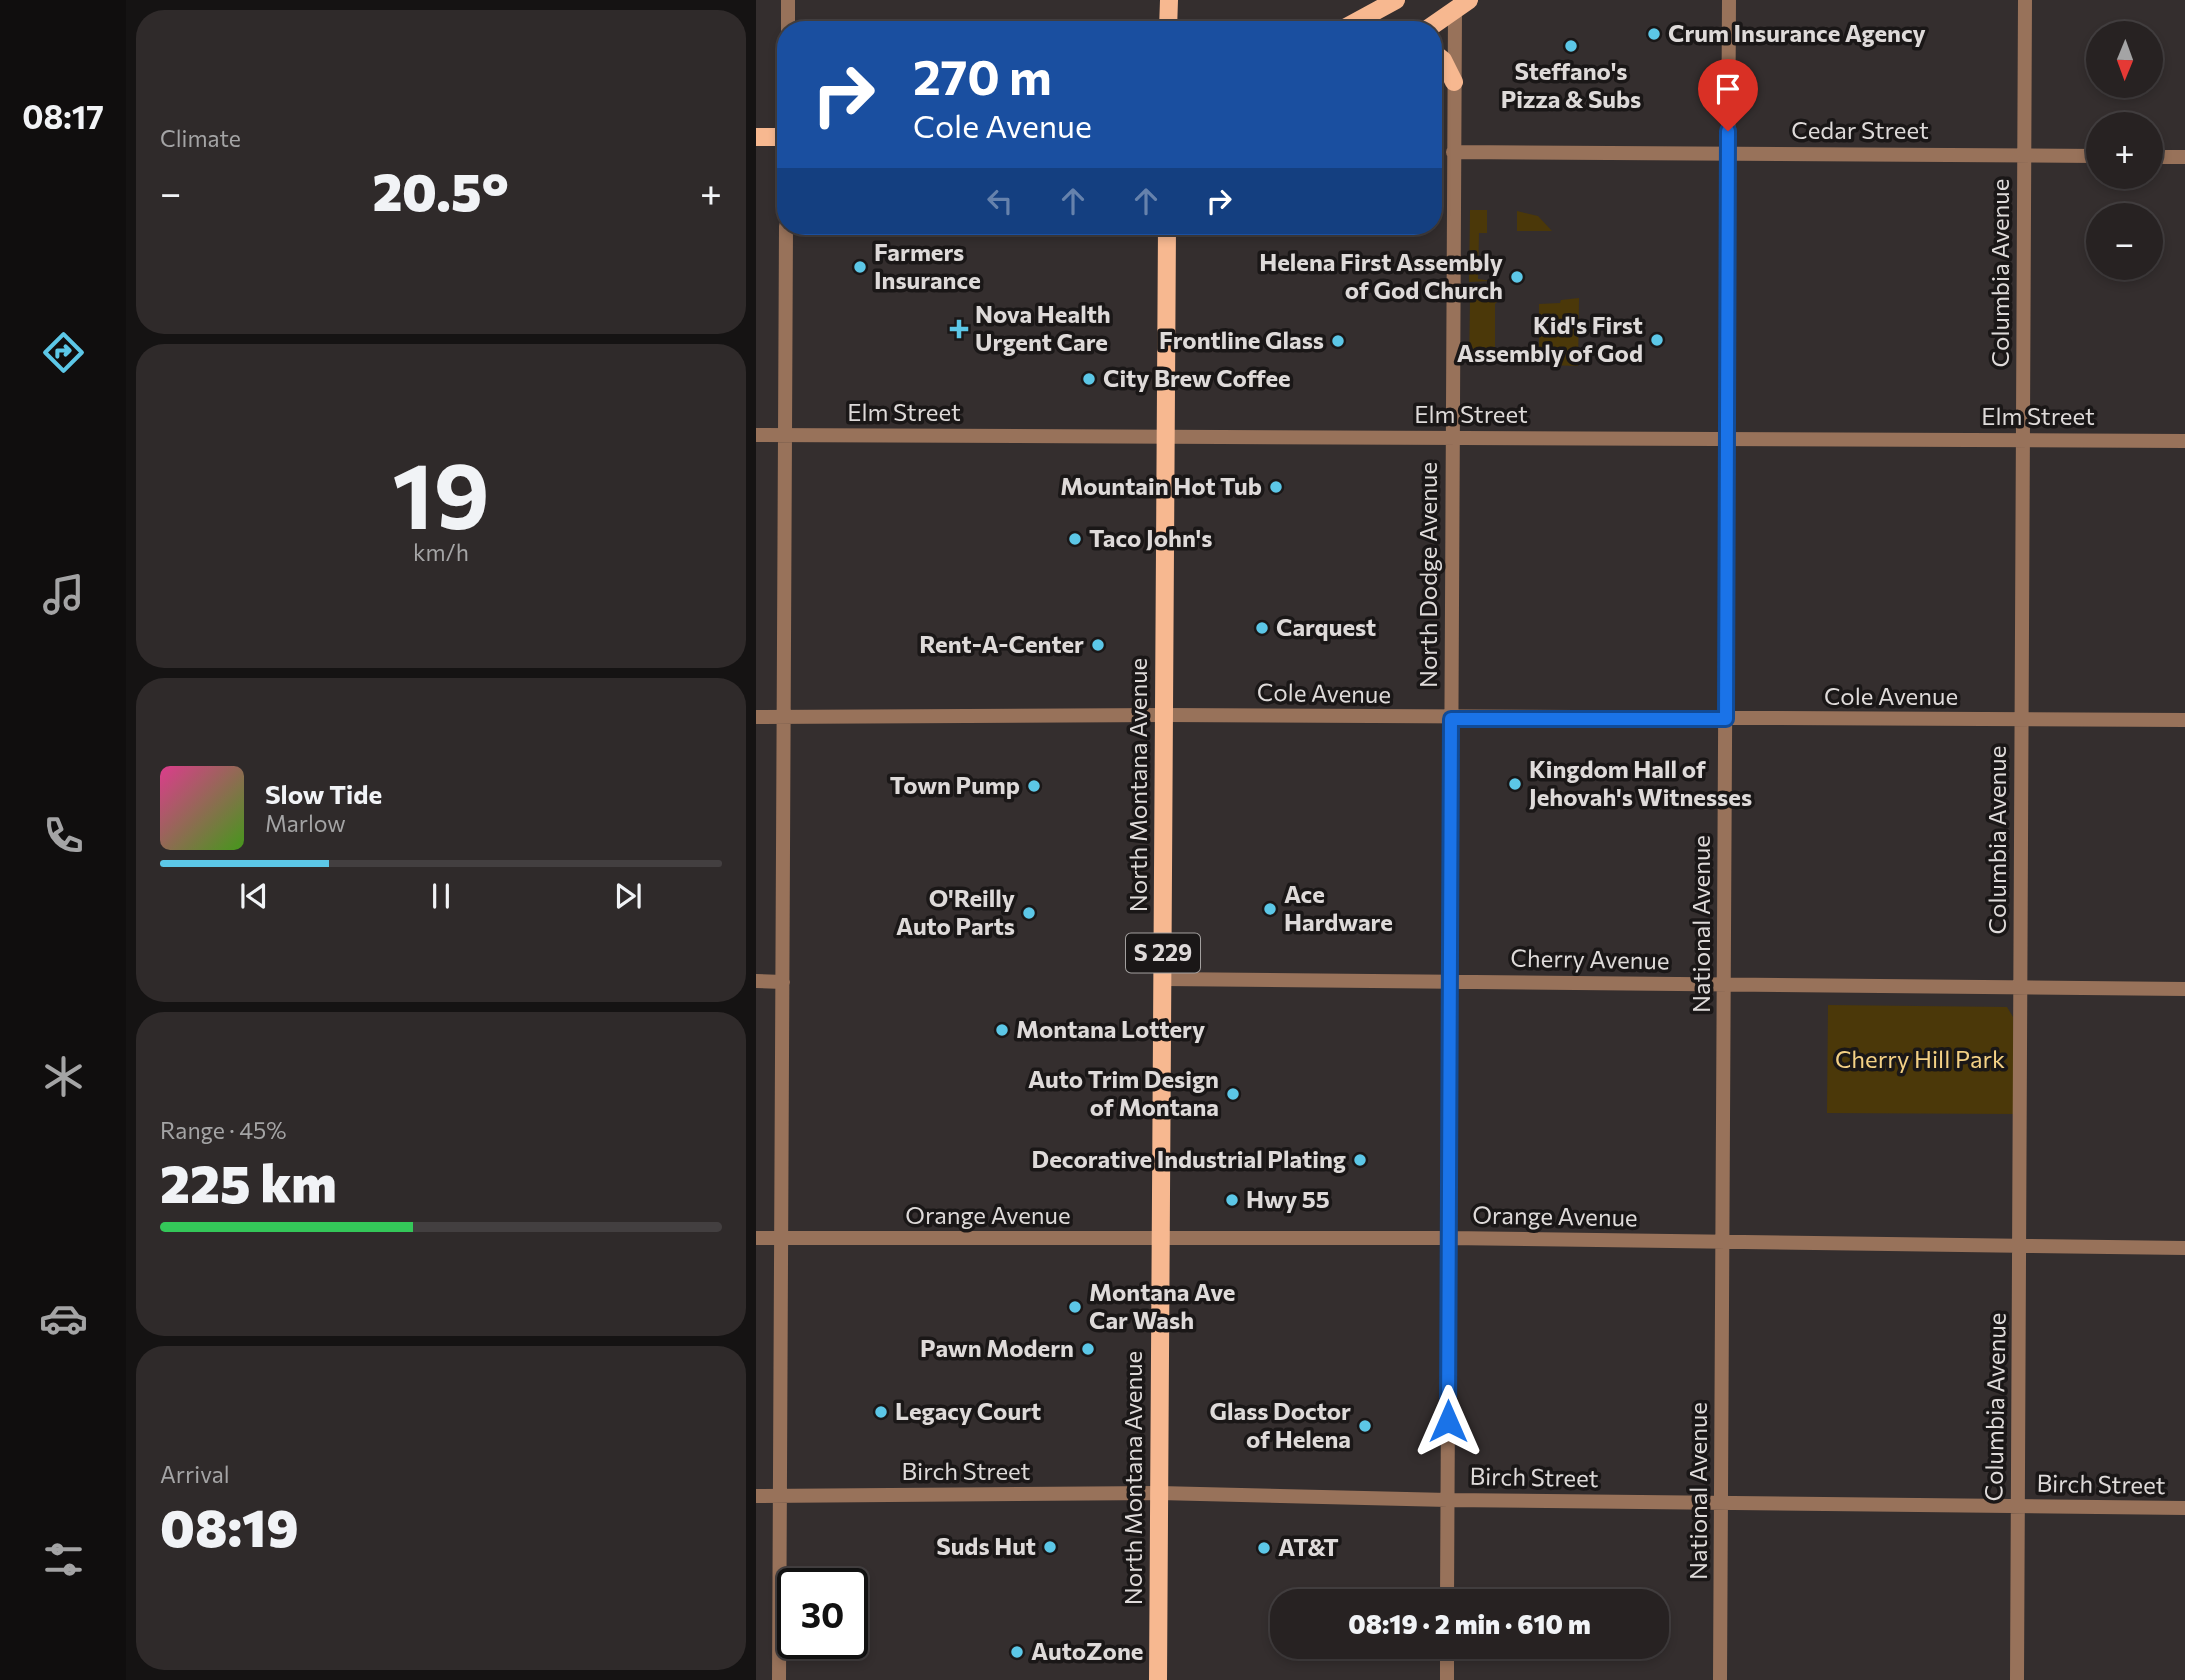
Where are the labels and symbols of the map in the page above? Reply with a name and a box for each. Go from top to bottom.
place label: Crum Insurance Agency [1668,18,1926,47]
north arrow [2086,21,2163,98]
marker: Crum Insurance Agency [1646,26,1662,42]
marker: Steffano's Pizza & Subs [1563,38,1579,54]
place label: Steffano's Pizza & Subs [1501,56,1641,113]
pin [1698,59,1758,131]
street label: Cedar Street [1791,115,1929,144]
street label: Columbia Avenue [1985,179,2014,367]
place label: Farmers Insurance [874,237,981,294]
place label: Helena First Assembly of God Church [1259,247,1503,304]
marker: Farmers Insurance [852,259,868,275]
marker: Helena First Assembly of God Church [1509,269,1525,285]
place label: Nova Health Urgent Care [975,299,1111,356]
place label: Kid's First Assembly of God [1457,310,1643,367]
marker: Nova Health Urgent Care [949,319,969,339]
place label: Frontline Glass [1159,325,1324,354]
marker: Kid's First Assembly of God [1649,332,1665,348]
marker: Frontline Glass [1330,333,1346,349]
place label: City Brew Coffee [1103,363,1291,392]
marker: City Brew Coffee [1081,371,1097,387]
street label: Elm Street [847,397,961,426]
street label: Elm Street [1414,399,1528,428]
street label: Elm Street [1981,401,2095,430]
street label: North Dodge Avenue [1413,462,1442,688]
place label: Mountain Hot Tub [1060,471,1262,500]
marker: Mountain Hot Tub [1268,479,1284,495]
place label: Taco John's [1089,523,1212,552]
marker: Taco John's [1067,531,1083,547]
place label: Carquest [1276,612,1376,641]
marker: Carquest [1254,620,1270,636]
place label: Rent-A-Center [919,629,1084,658]
marker: Rent-A-Center [1090,637,1106,653]
street label: North Montana Avenue [1123,658,1152,912]
street label: Cole Avenue [1257,677,1391,708]
street label: Cole Avenue [1824,681,1958,710]
street label: Columbia Avenue [1982,746,2011,934]
place label: Kingdom Hall of Jehovah's Witnesses [1529,754,1752,811]
place label: Town Pump [890,770,1020,799]
marker: Kingdom Hall of Jehovah's Witnesses [1507,776,1523,792]
marker: Town Pump [1026,778,1042,794]
street label: National Avenue [1686,835,1715,1013]
place label: Ace Hardware [1284,879,1393,936]
place label: O'Reilly Auto Parts [896,883,1015,940]
marker: Ace Hardware [1262,901,1278,917]
marker: O'Reilly Auto Parts [1021,905,1037,921]
road number: S 229 [1126,934,1200,972]
street label: Cherry Avenue [1510,943,1670,974]
place label: Montana Lottery [1016,1014,1205,1043]
marker: Montana Lottery [994,1022,1010,1038]
park label: Cherry Hill Park [1835,1044,2005,1073]
place label: Auto Trim Design of Montana [1028,1064,1219,1121]
marker: Auto Trim Design of Montana [1225,1086,1241,1102]
place label: Decorative Industrial Plating [1032,1144,1346,1173]
marker: Decorative Industrial Plating [1352,1152,1368,1168]
place label: Hwy 55 [1246,1184,1330,1213]
marker: Hwy 55 [1224,1192,1240,1208]
street label: Orange Avenue [905,1200,1071,1229]
street label: Orange Avenue [1472,1200,1638,1231]
place label: Montana Ave Car Wash [1089,1277,1235,1334]
marker: Montana Ave Car Wash [1067,1299,1083,1315]
street label: Columbia Avenue [1978,1312,2011,1502]
place label: Pawn Modern [920,1333,1074,1362]
marker: Pawn Modern [1080,1341,1096,1357]
street label: North Montana Avenue [1118,1351,1147,1605]
position arrow [1411,1384,1485,1458]
place label: Legacy Court [895,1396,1041,1425]
place label: Glass Doctor of Helena [1210,1396,1351,1453]
street label: National Avenue [1683,1402,1712,1580]
marker: Legacy Court [873,1404,889,1420]
marker: Glass Doctor of Helena [1357,1418,1373,1434]
street label: Birch Street [902,1456,1031,1485]
street label: Birch Street [1469,1461,1599,1492]
street label: Birch Street [2036,1468,2166,1499]
place label: Suds Hut [936,1531,1036,1560]
place label: AT&T [1278,1532,1339,1561]
marker: Suds Hut [1042,1539,1058,1555]
marker: AT&T [1256,1540,1272,1556]
speed limit sign: 30 [777,1568,868,1659]
place label: AutoZone [1031,1636,1143,1665]
marker: AutoZone [1009,1644,1025,1660]

